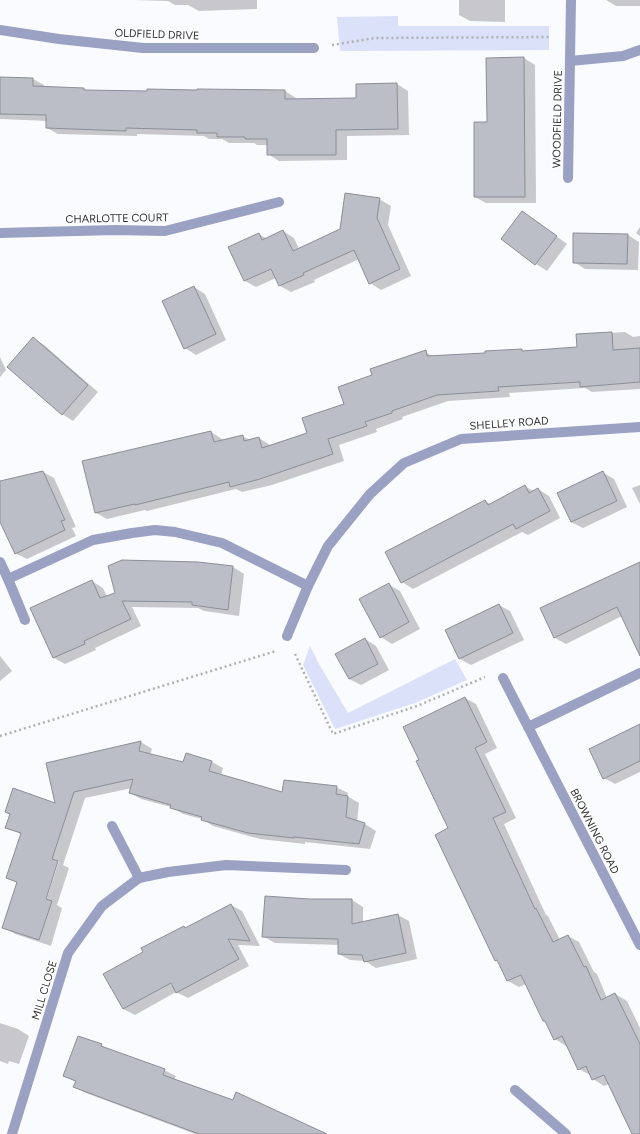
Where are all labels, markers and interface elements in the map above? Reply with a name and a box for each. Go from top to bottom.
street label: OLDFIELD DRIVE [114,27,200,42]
street label: WOODFIELD DRIVE [550,70,565,168]
street label: CHARLOTTE COURT [65,211,169,226]
street label: SHELLEY ROAD [469,414,549,433]
street label: BROWNING ROAD [567,786,622,876]
street label: MILL CLOSE [29,959,60,1022]

